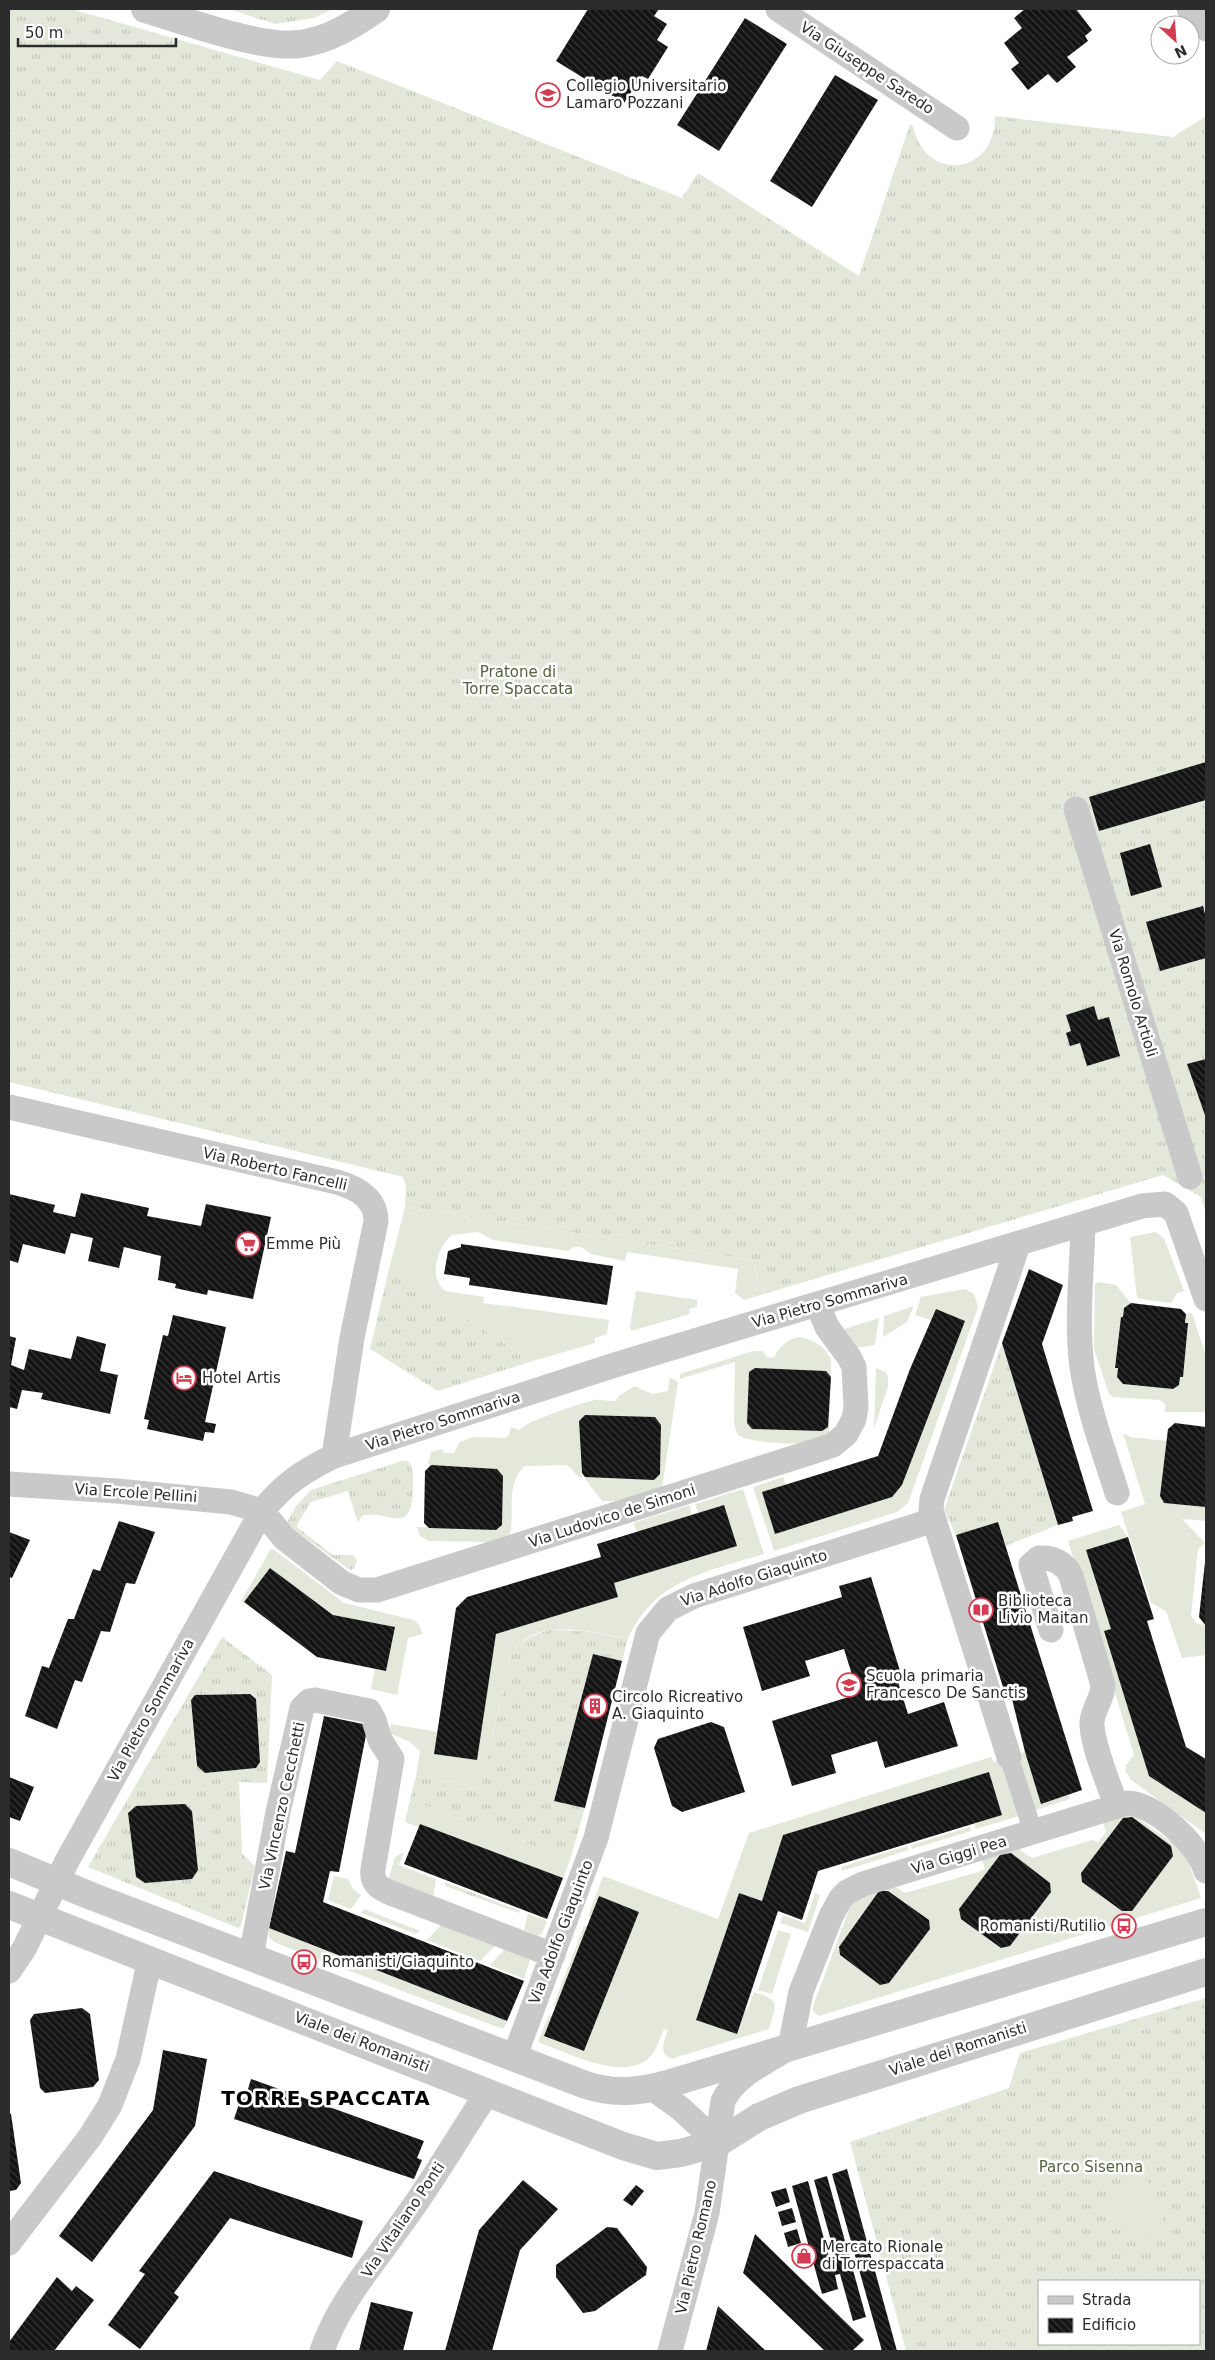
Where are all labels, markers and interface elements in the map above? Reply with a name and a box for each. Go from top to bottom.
scale bar [18,15,175,47]
north arrow [1150,15,1200,65]
street label: Via Giuseppe Saredo [797,18,937,118]
text: 50 m [25,24,63,42]
text: N [1172,42,1189,61]
place label: Collegio Universitario Lamaro Pozzani [566,77,726,112]
school or university icon: Collegio Universitario Lamaro Pozzani [535,82,561,108]
park label: Pratone di Torre Spaccata [462,663,573,698]
street label: Via Romolo Artioli [1105,927,1161,1059]
street label: Via Roberto Fancelli [201,1144,349,1194]
supermarket icon: Emme Più [235,1231,261,1257]
place label: Emme Più [266,1235,341,1253]
street label: Via Pietro Sommariva [750,1270,910,1332]
hotel icon: Hotel Artis [171,1365,197,1391]
place label: Hotel Artis [202,1369,281,1387]
street label: Via Pietro Sommariva [363,1388,523,1454]
street label: Via Ercole Pellini [74,1480,198,1506]
street label: Via Ludovico de Simoni [526,1481,698,1551]
street label: Via Adolfo Giaquinto [679,1546,829,1610]
place label: Biblioteca Livio Maitan [998,1592,1088,1627]
library icon: Biblioteca Livio Maitan [968,1597,994,1623]
street label: Via Pietro Sommariva [104,1635,198,1785]
place label: Scuola primaria Francesco De Sanctis [866,1667,1026,1702]
school or university icon: Scuola primaria Francesco De Sanctis [836,1672,862,1698]
place label: Circolo Ricreativo A. Giaquinto [612,1688,743,1723]
building icon: Circolo Ricreativo A. Giaquinto [582,1693,608,1719]
street label: Via Vincenzo Cecchetti [255,1720,309,1892]
street label: Via Giggi Pea [909,1832,1009,1878]
street label: Via Adolfo Giaquinto [525,1857,597,2007]
bus stop icon: Romanisti/Rutilio [1111,1913,1137,1939]
place label: Romanisti/Rutilio [980,1917,1106,1935]
bus stop icon: Romanisti/Giaquinto [291,1949,317,1975]
place label: Romanisti/Giaquinto [322,1953,474,1971]
street label: Viale dei Romanisti [292,2008,432,2076]
street label: Viale dei Romanisti [887,2018,1029,2080]
district label: TORRE SPACCATA [221,2086,431,2110]
park label: Parco Sisenna [1039,2158,1143,2176]
street label: Via Vitaliano Ponti [358,2159,448,2281]
street label: Via Pietro Romano [672,2178,720,2316]
place label: Mercato Rionale di Torrespaccata [822,2238,945,2273]
shop icon: Mercato Rionale di Torrespaccata [791,2243,817,2269]
legend [1038,2280,1200,2345]
text: Strada [1082,2291,1131,2309]
text: Edificio [1082,2316,1136,2334]

